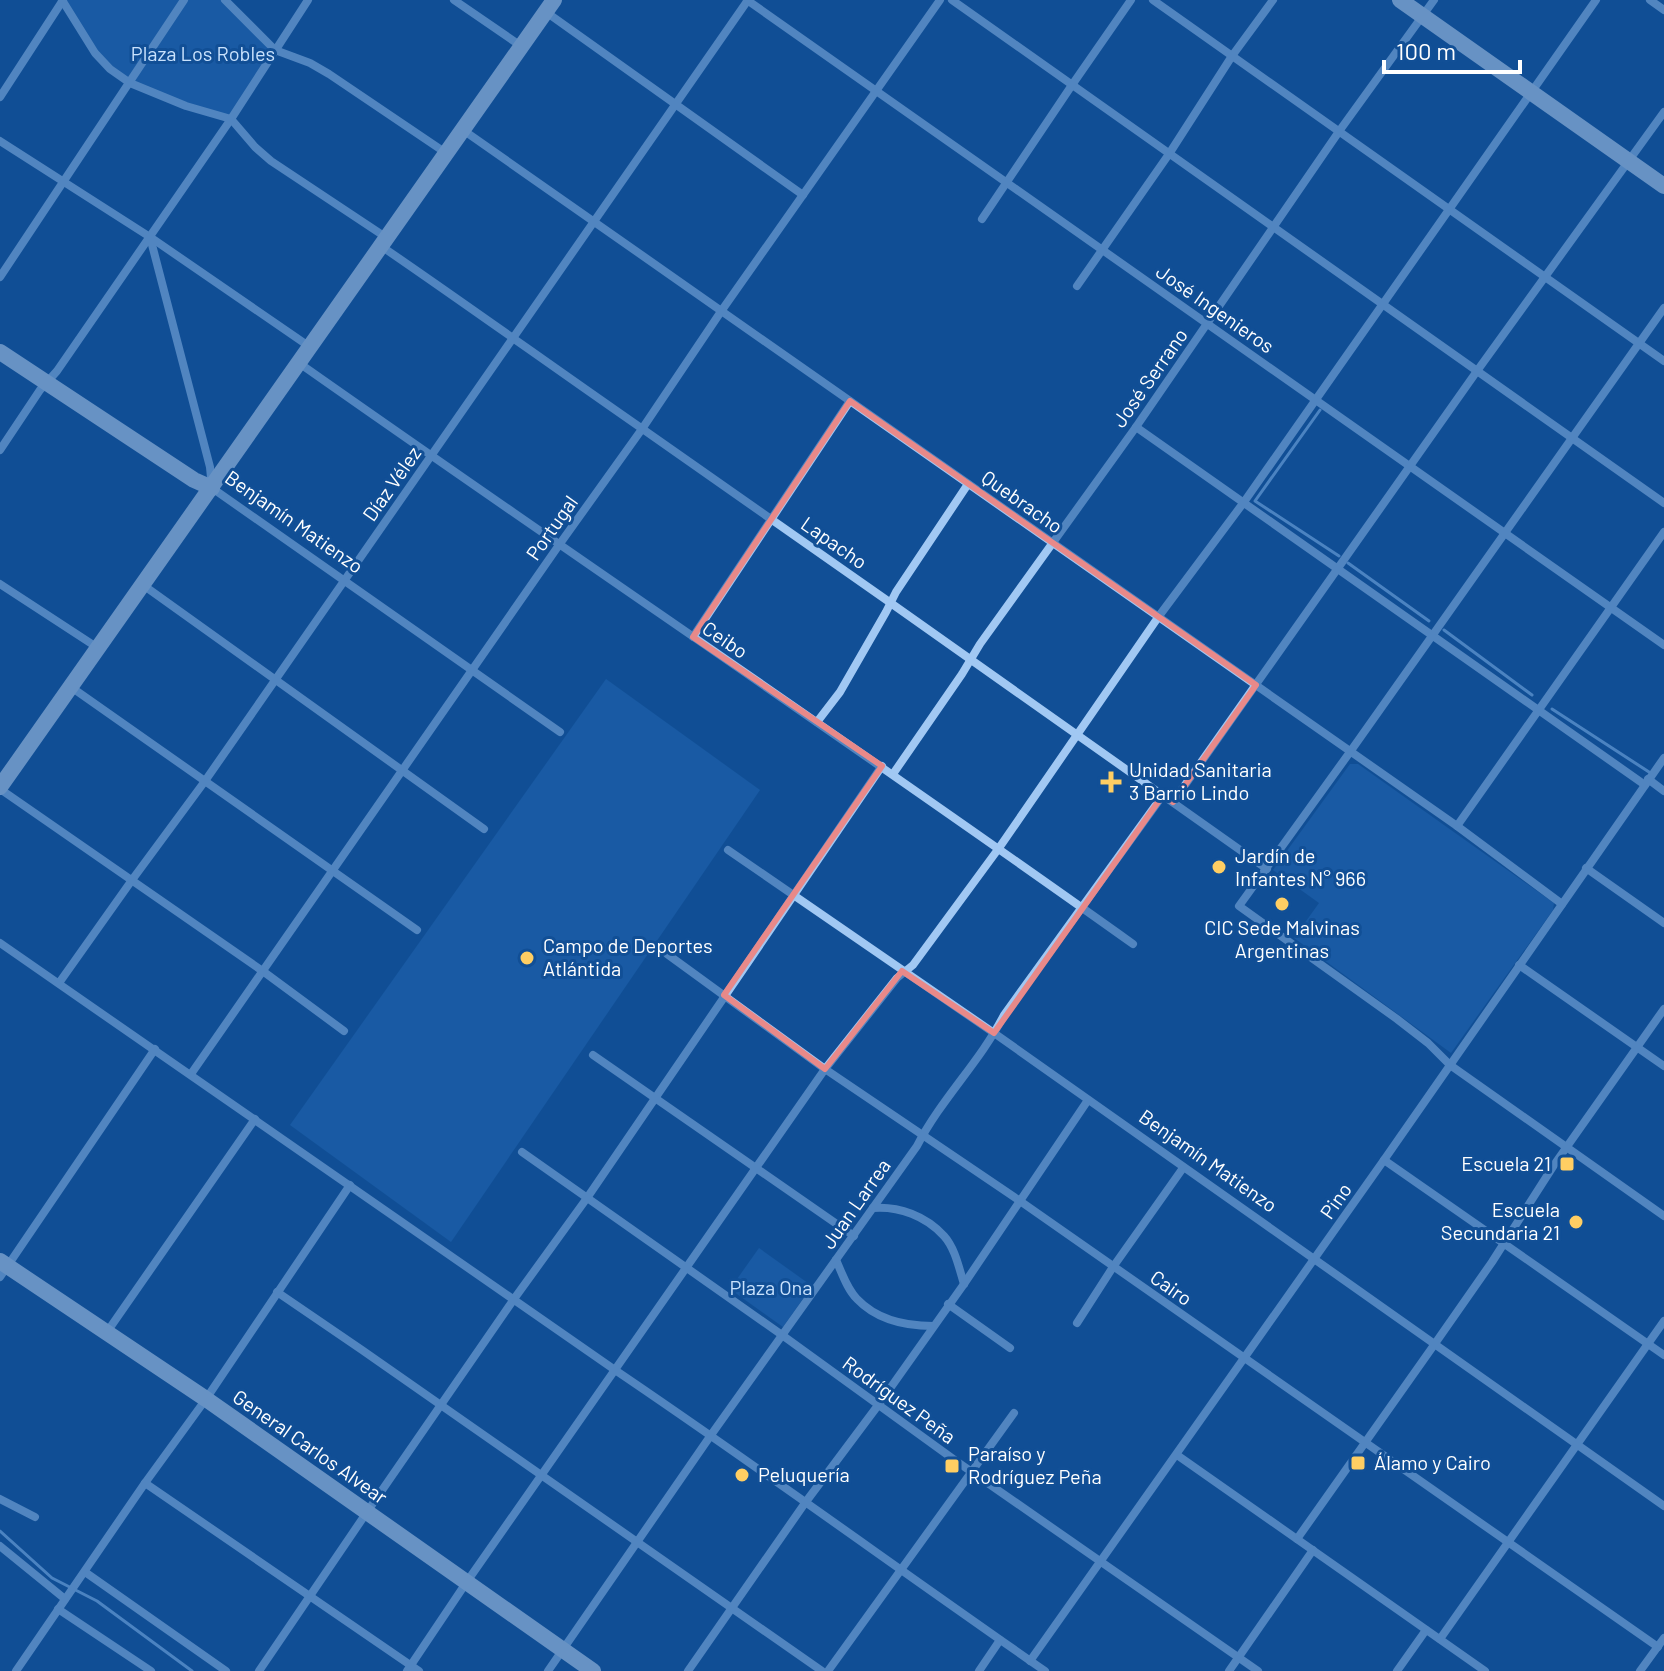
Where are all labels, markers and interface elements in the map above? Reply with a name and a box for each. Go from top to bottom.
scale bar [1384,24,1520,74]
text: 100 m [1396,36,1456,65]
park label: Plaza Los Robles [131,41,275,65]
street label: José Ingenieros [1152,259,1279,358]
street label: José Serrano [1106,323,1192,432]
street label: Díaz Vélez [357,442,426,525]
street label: Benjamín Matienzo [221,465,368,578]
street label: Quebracho [978,465,1068,538]
street label: Portugal [520,490,582,564]
street label: Lapacho [797,511,872,573]
street label: Ceibo [698,615,753,663]
place label: Unidad Sanitaria 3 Barrio Lindo [1129,757,1272,804]
marker: Unidad Sanitaria 3 Barrio Lindo [1100,771,1122,793]
place label: Jardín de Infantes N° 966 [1235,843,1366,890]
marker: Jardín de Infantes N° 966 [1210,858,1228,876]
marker: CIC Sede Malvinas Argentinas [1273,895,1291,913]
place label: CIC Sede Malvinas Argentinas [1204,915,1360,962]
place label: Campo de Deportes Atlántida [543,933,713,980]
marker: Campo de Deportes Atlántida [518,949,536,967]
street label: Benjamín Matienzo [1135,1104,1282,1217]
place label: Escuela 21 [1461,1151,1551,1175]
street label: Juan Larrea [815,1154,895,1253]
marker: Escuela 21 [1558,1155,1576,1173]
street label: Pino [1314,1178,1356,1223]
place label: Escuela Secundaria 21 [1441,1197,1560,1244]
marker: Escuela Secundaria 21 [1567,1213,1585,1231]
street label: Cairo [1146,1264,1197,1310]
park label: Plaza Ona [729,1275,813,1299]
street label: Rodríguez Peña [838,1350,961,1448]
street label: General Carlos Alvear [229,1384,392,1508]
place label: Paraíso y Rodríguez Peña [968,1441,1102,1488]
place label: Álamo y Cairo [1374,1450,1491,1474]
marker: Álamo y Cairo [1349,1454,1367,1472]
marker: Paraíso y Rodríguez Peña [943,1457,961,1475]
place label: Peluquería [758,1462,850,1486]
marker: Peluquería [733,1466,751,1484]

